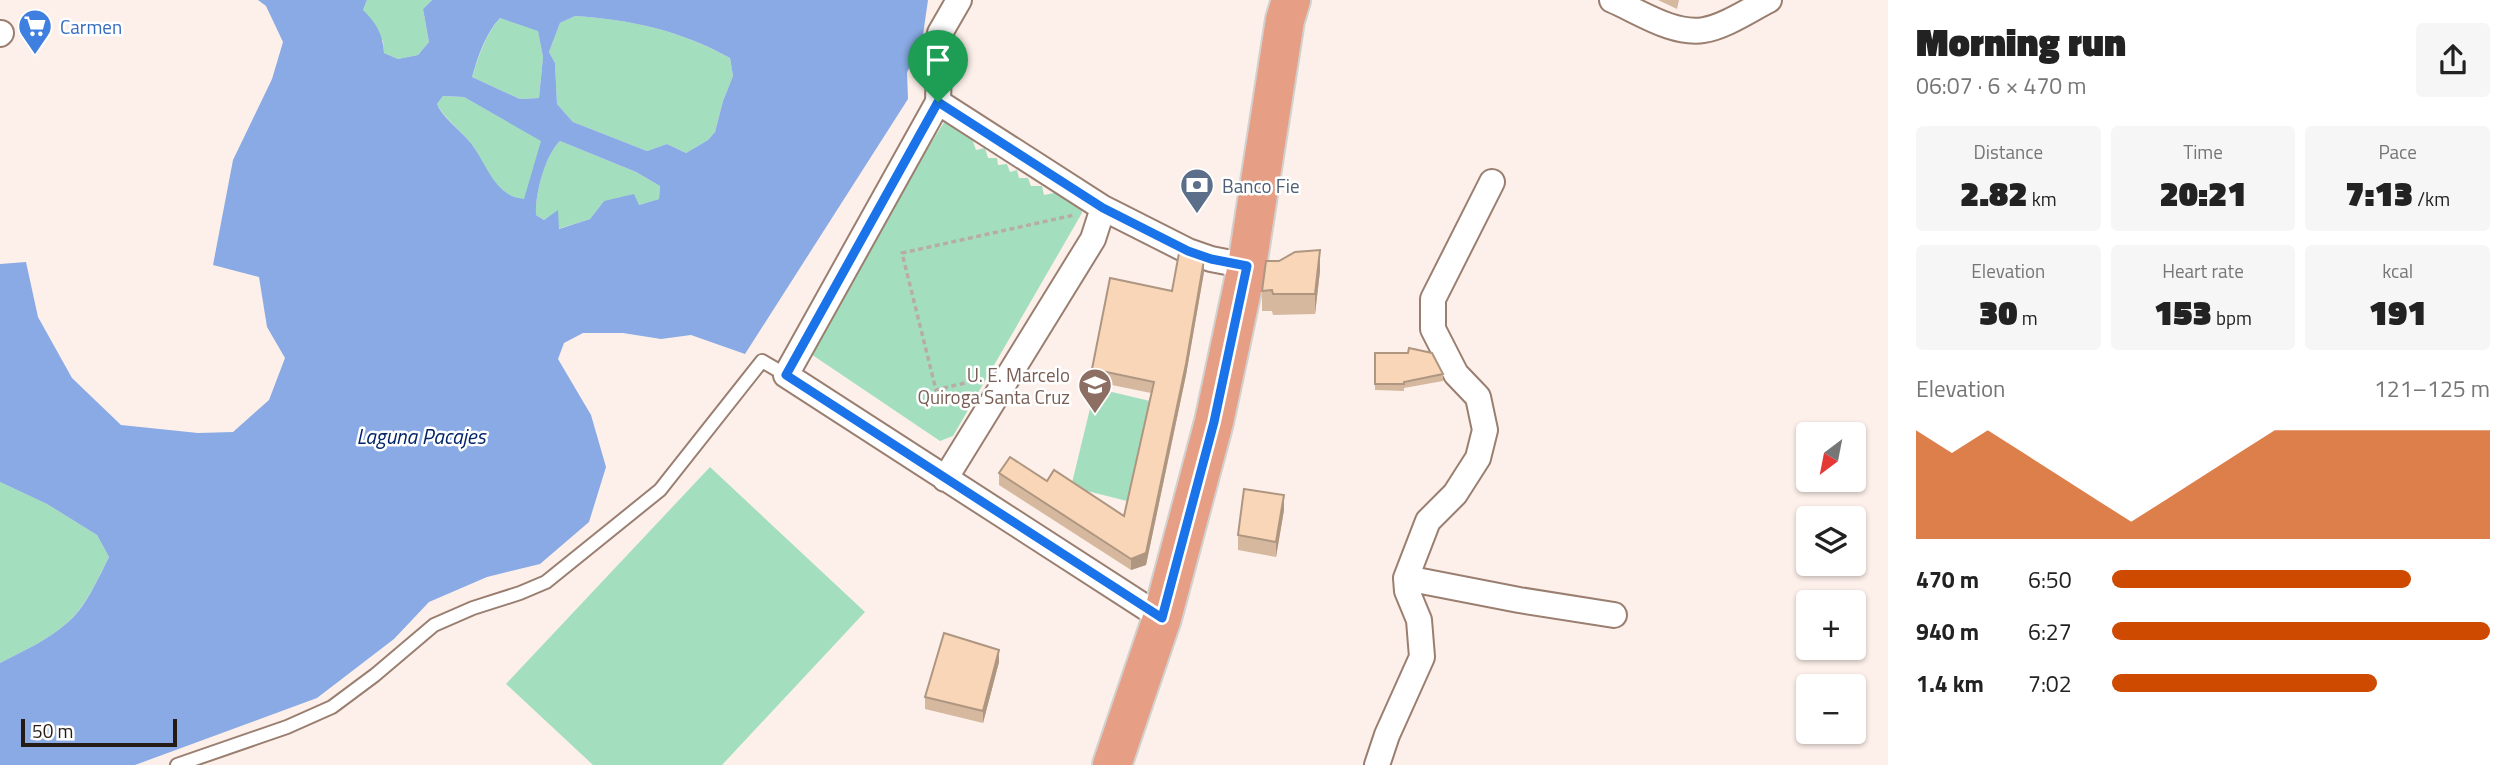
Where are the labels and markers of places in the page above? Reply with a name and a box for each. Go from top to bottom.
supermarket icon: Carmen [16,7,54,56]
place label: Carmen [60,12,122,41]
pin [908,30,968,102]
bank icon: Banco Fie [1178,166,1216,215]
place label: Banco Fie [1222,171,1300,200]
place label: U. E. Marcelo Quiroga Santa Cruz [917,360,1070,411]
school or university icon: U. E. Marcelo Quiroga Santa Cruz [1076,366,1114,415]

